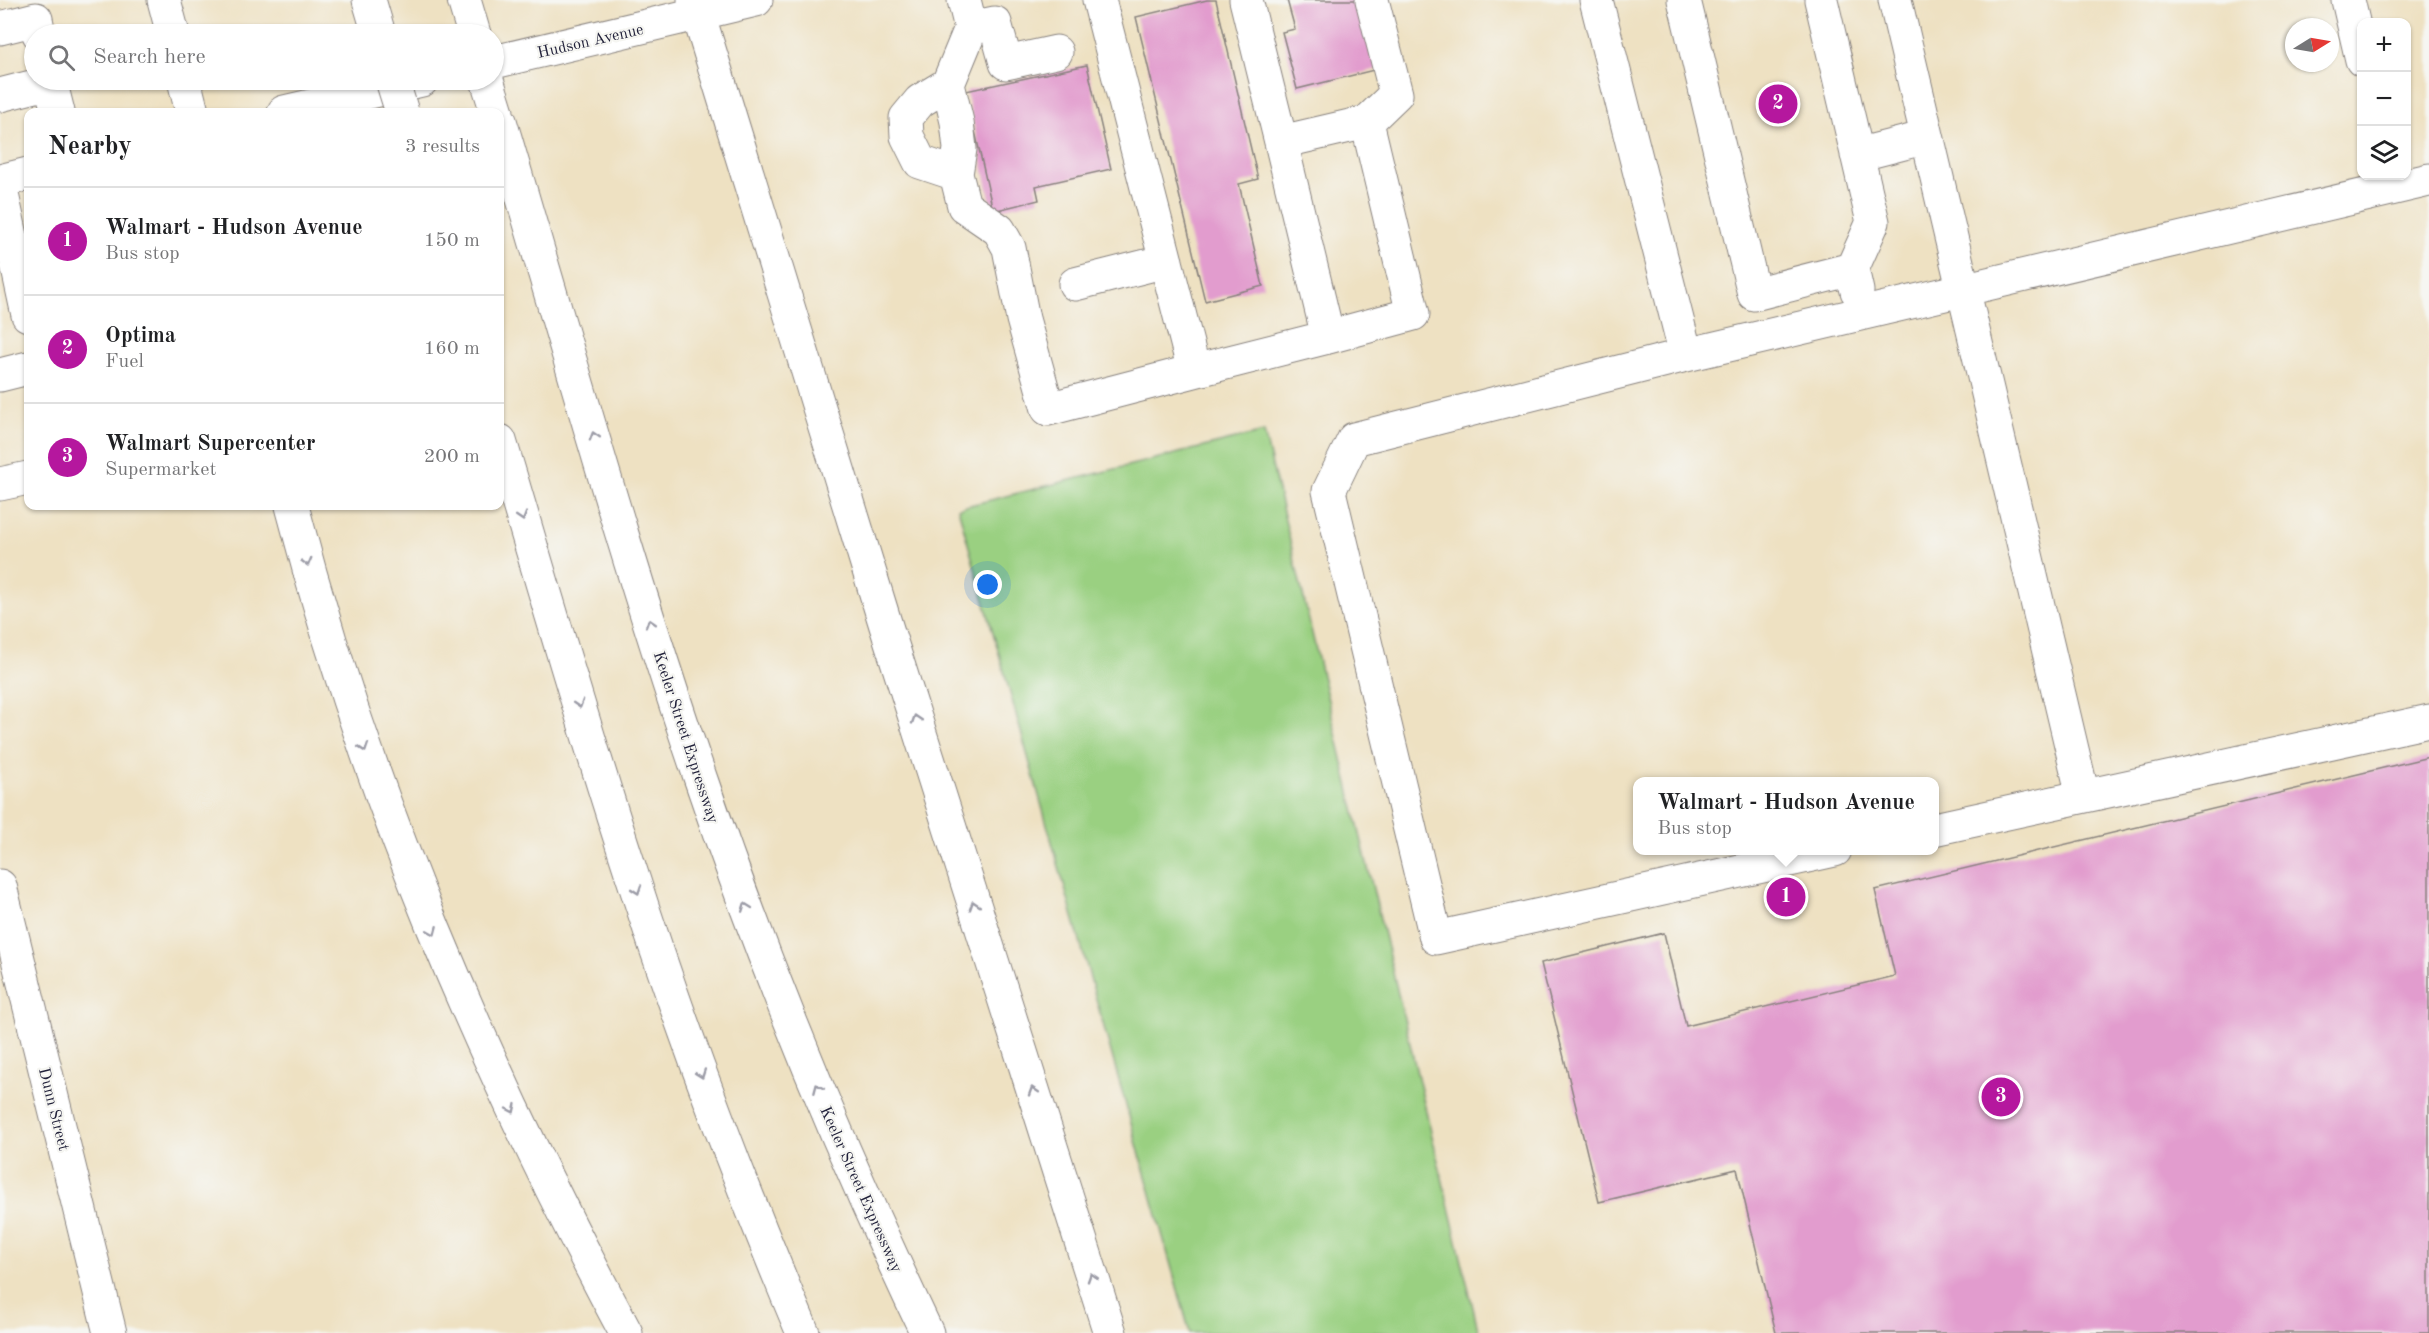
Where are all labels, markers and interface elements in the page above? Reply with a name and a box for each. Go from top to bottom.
north arrow [2285,18,2339,72]
map controls [2357,18,2411,180]
button: + [2357,18,2411,72]
street label: Hudson Avenue [536,22,645,62]
search box [24,24,504,90]
icon: search [45,41,78,74]
text: Search here [93,46,206,68]
button: − [2357,72,2411,126]
pin: 2 [1758,82,1798,126]
button: layers [2357,126,2411,180]
text: Nearby [48,134,132,160]
text: 3 results [405,137,480,157]
text: Walmart - Hudson Avenue [105,217,363,239]
text: 1 [62,231,73,251]
text: 150 m [424,231,480,251]
text: Bus stop [105,244,180,264]
text: Optima [105,325,176,347]
text: 2 [62,339,73,359]
text: 160 m [424,339,480,359]
text: Fuel [105,352,144,372]
one-way arrow [589,431,601,442]
text: Walmart Supercenter [105,433,316,455]
text: 3 [62,447,73,467]
text: 200 m [424,447,480,467]
text: Supermarket [105,460,216,480]
one-way arrow [515,511,527,522]
one-way arrow [300,556,312,567]
your location [973,570,1002,599]
one-way arrow [645,618,657,629]
street label: Keeler Street Expressway [650,650,721,826]
one-way arrow [572,698,584,709]
one-way arrow [910,714,923,725]
one-way arrow [357,742,370,753]
popup [1633,777,1939,855]
text: Walmart - Hudson Avenue [1657,792,1915,814]
text: Bus stop [1657,819,1732,839]
pin: 1 [1766,874,1806,920]
one-way arrow [629,884,642,895]
one-way arrow [969,900,982,911]
one-way arrow [741,902,754,912]
one-way arrow [426,924,438,935]
street label: Dunn Street [35,1066,71,1153]
one-way arrow [693,1069,706,1079]
pin: 3 [1982,1074,2020,1120]
one-way arrow [813,1083,825,1094]
one-way arrow [1028,1086,1040,1097]
one-way arrow [505,1102,517,1113]
street label: Keeler Street Expressway [816,1104,904,1276]
one-way arrow [1087,1272,1099,1283]

